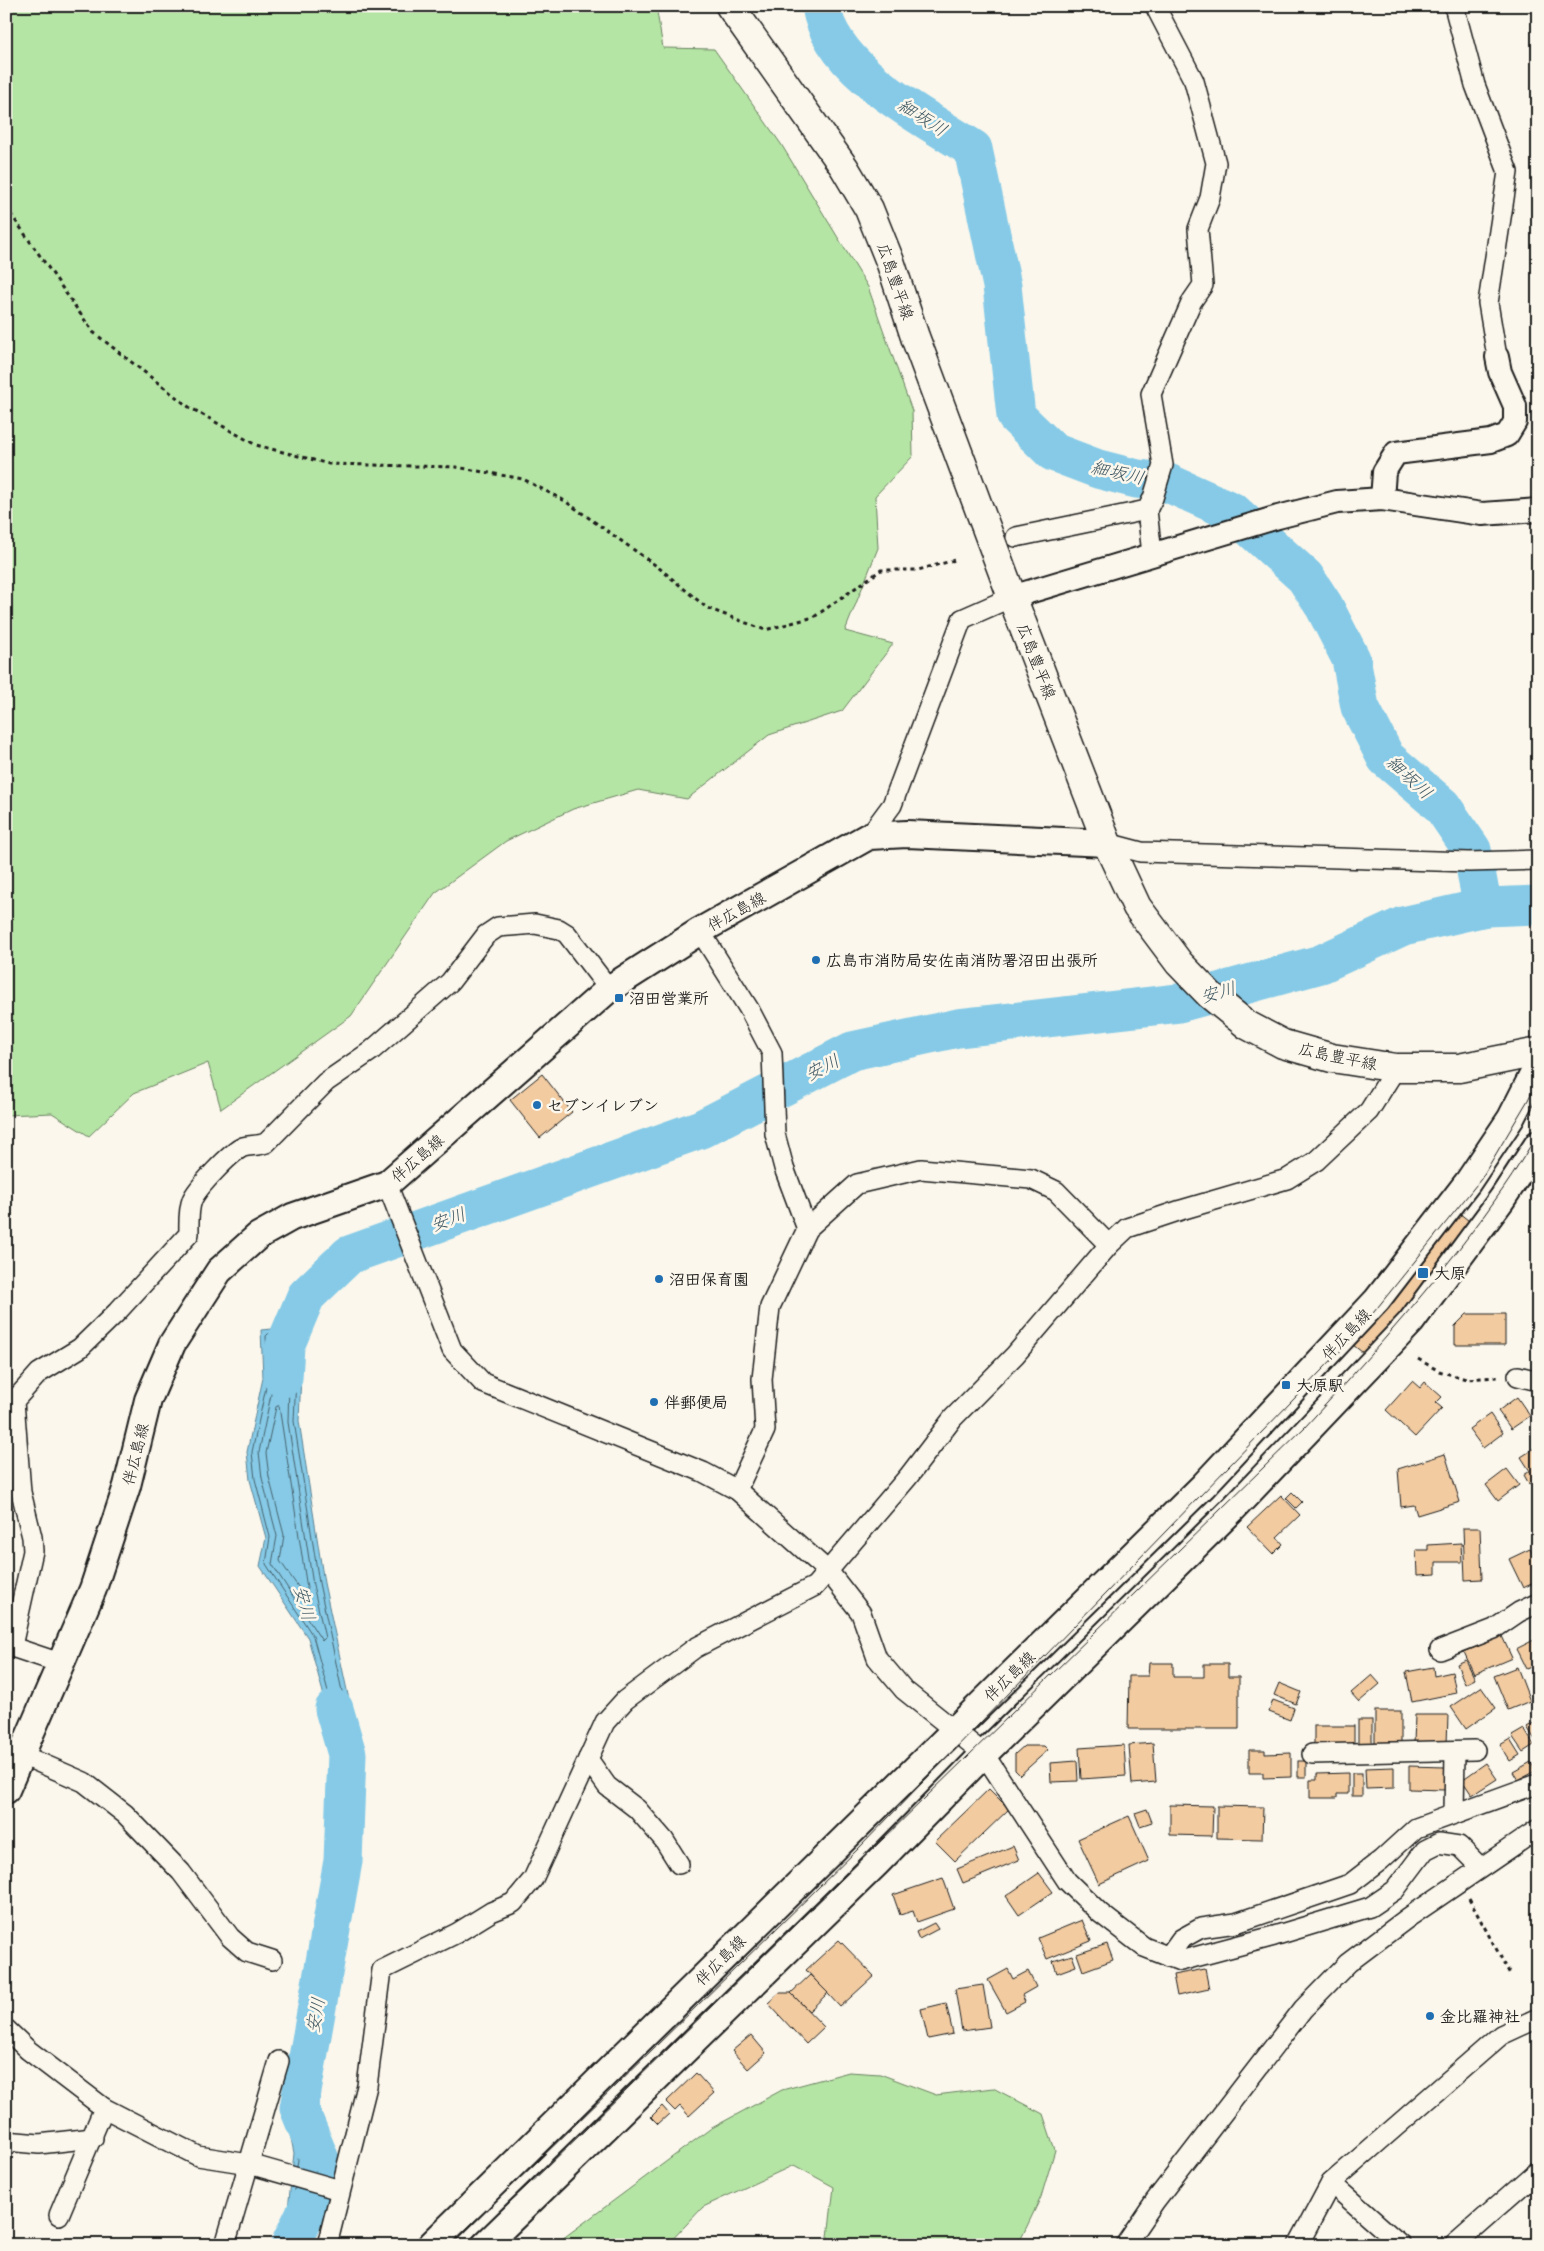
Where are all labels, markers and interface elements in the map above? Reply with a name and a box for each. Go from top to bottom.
water label: 細坂川 [894,92,952,142]
street label: 広島豊平線 [873,240,919,322]
water label: 細坂川 [1089,454,1147,490]
street label: 広島豊平線 [1012,620,1062,702]
water label: 細坂川 [1382,749,1438,805]
street label: 伴広島線 [703,886,769,936]
place label: 広島市消防局安佐南消防署沼田出張所 [826,949,1098,971]
marker: 広島市消防局安佐南消防署沼田出張所 [810,954,822,966]
water label: 安川 [1197,975,1239,1009]
place label: 沼田営業所 [629,987,709,1009]
marker: 沼田営業所 [613,992,625,1004]
street label: 広島豊平線 [1297,1037,1379,1075]
water label: 安川 [800,1048,844,1086]
place label: セブンイレブン [547,1094,659,1116]
marker: セブンイレブン [531,1099,543,1111]
street label: 伴広島線 [386,1129,448,1187]
water label: 安川 [427,1201,469,1237]
place label: 大原 [1434,1262,1466,1284]
marker: 大原 [1416,1266,1430,1280]
place label: 沼田保育園 [669,1268,749,1290]
marker: 沼田保育園 [653,1273,665,1285]
street label: 伴広島線 [1316,1303,1376,1365]
place label: 大原駅 [1296,1374,1344,1396]
marker: 大原駅 [1280,1379,1292,1391]
place label: 伴郵便局 [664,1391,728,1413]
marker: 伴郵便局 [648,1396,660,1408]
street label: 伴広島線 [117,1420,153,1488]
water label: 安川 [288,1582,322,1624]
street label: 伴広島線 [978,1646,1040,1706]
street label: 伴広島線 [690,1930,750,1990]
water label: 安川 [300,1995,330,2035]
place label: 金比羅神社 [1440,2005,1520,2027]
marker: 金比羅神社 [1424,2010,1436,2022]

